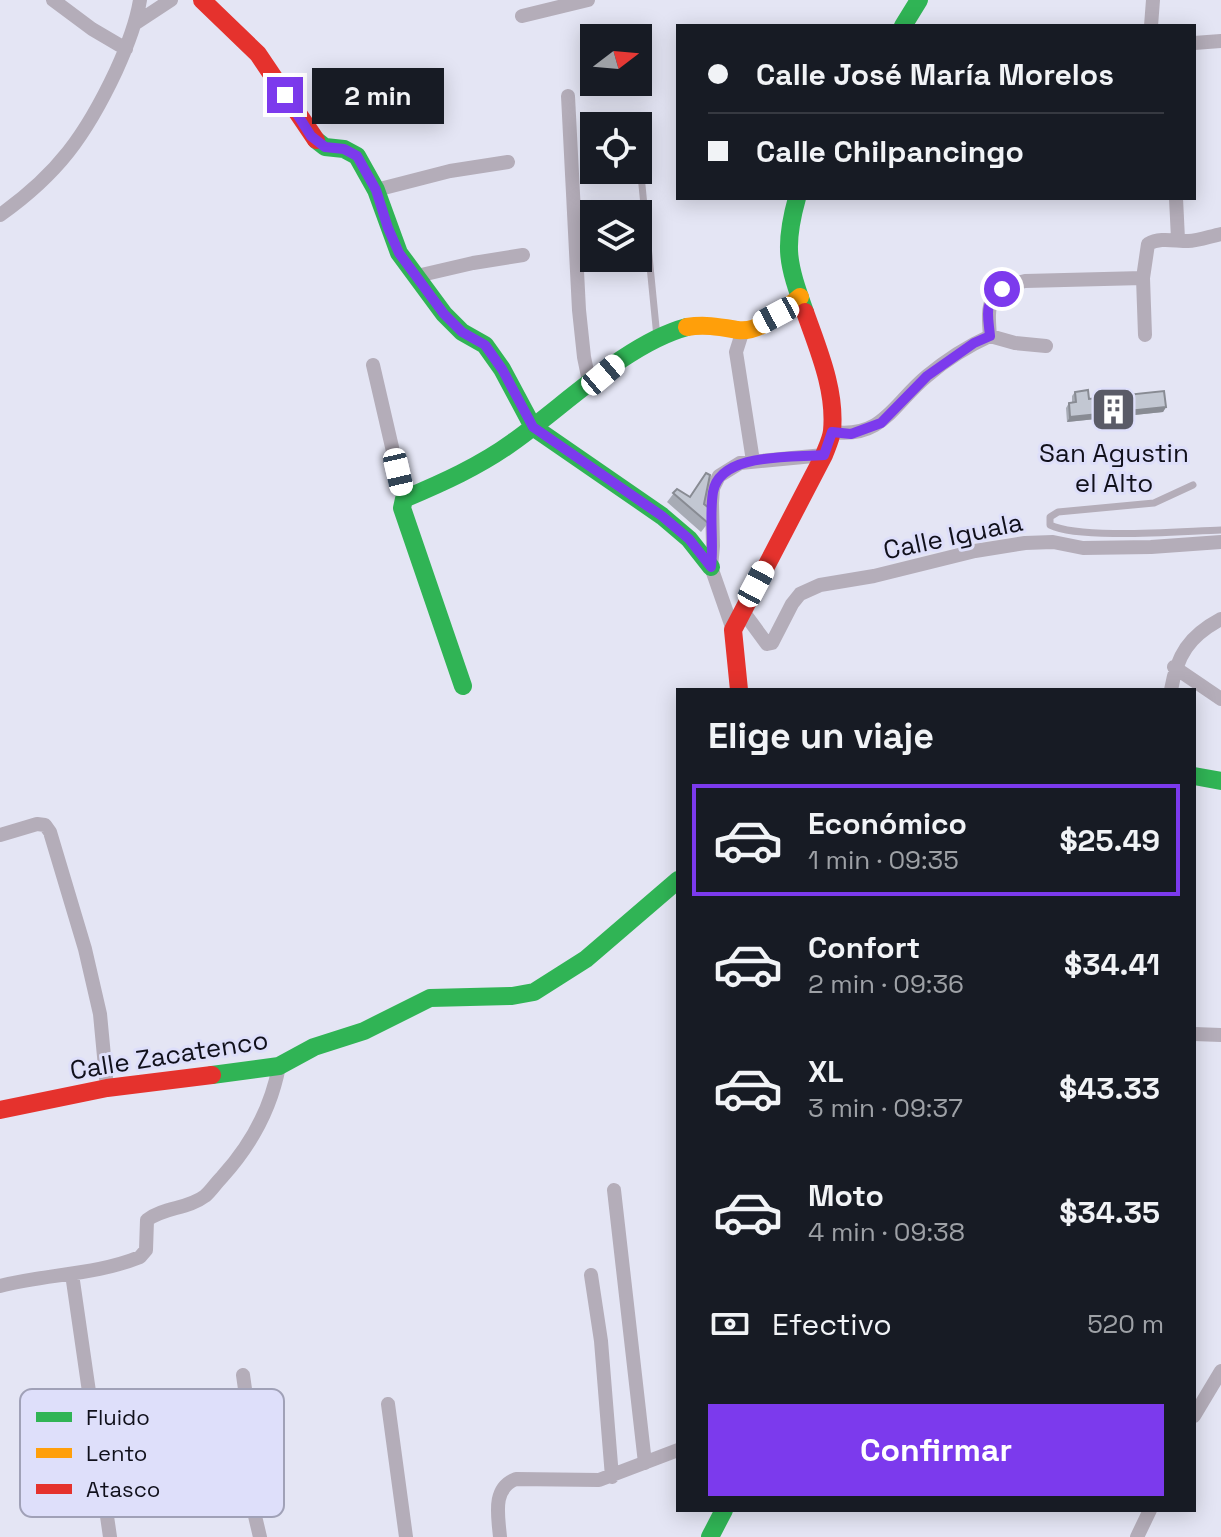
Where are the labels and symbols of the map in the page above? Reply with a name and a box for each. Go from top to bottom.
north arrow [580,24,652,96]
callout: 2 min [313,67,445,123]
route end [267,77,303,113]
route start [984,271,1020,307]
car [749,293,803,337]
car [577,350,629,400]
building icon: San Agustin el Alto [1090,386,1138,434]
place label: San Agustin el Alto [1039,436,1189,500]
car [381,446,415,498]
street label: Calle Iguala [880,505,1026,567]
car [734,557,778,611]
street label: Calle Zacatenco [67,1023,271,1087]
legend [20,1389,284,1517]
text: Fluido [86,1403,150,1431]
text: Lento [86,1439,147,1467]
text: Atasco [86,1475,160,1503]

